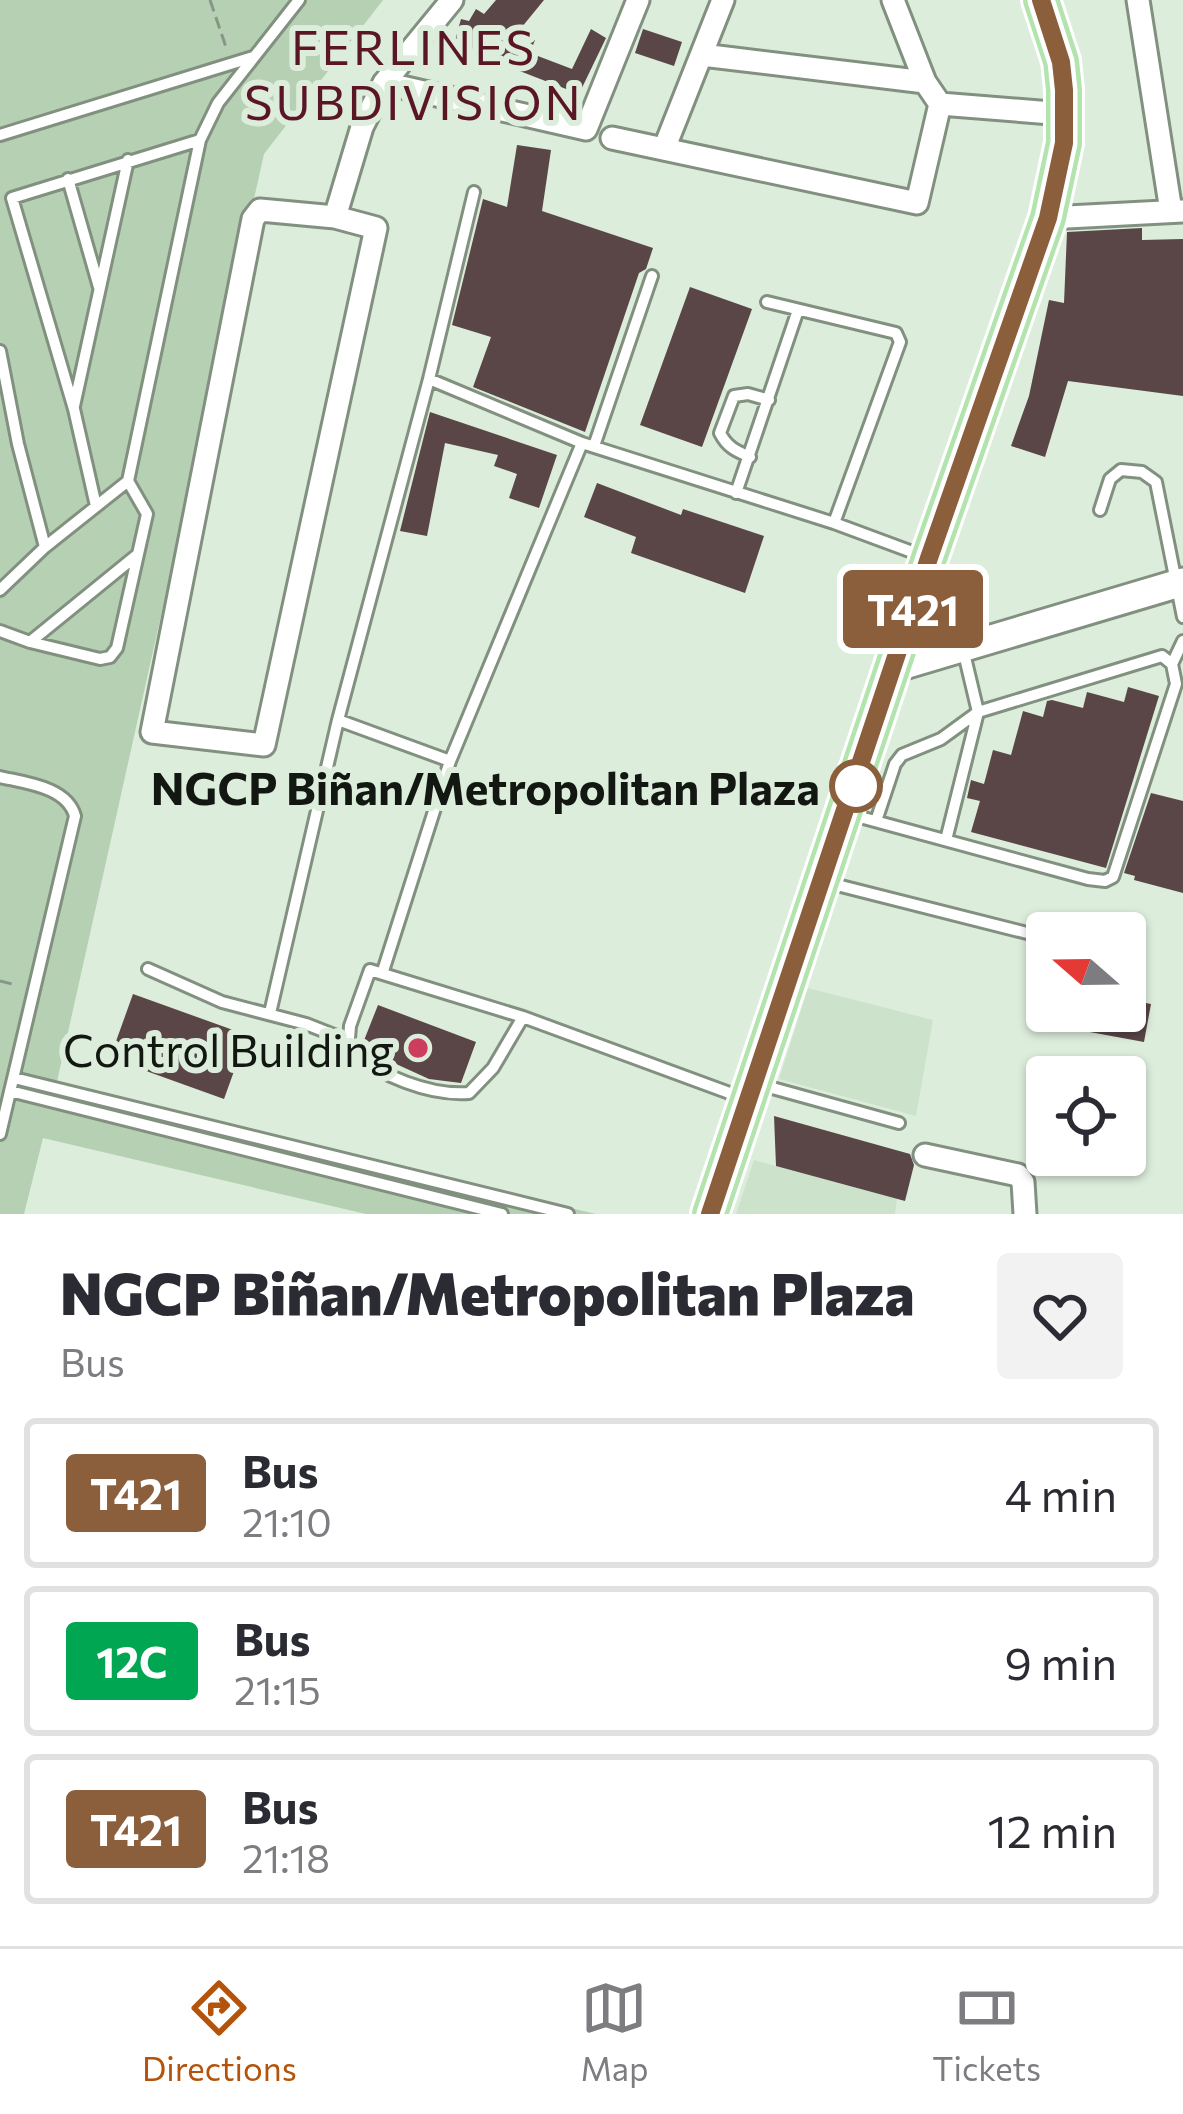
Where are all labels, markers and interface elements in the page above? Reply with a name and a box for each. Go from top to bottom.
district label: FERLINES SUBDIVISION [244,16,584,130]
line badge: T421 [829,570,997,648]
text: T421 [867,583,959,635]
place label: NGCP Biñan/Metropolitan Plaza [151,759,820,814]
marker: NGCP Biñan/Metropolitan Plaza [831,761,881,811]
north arrow [1026,912,1146,1032]
map controls [1026,912,1146,1176]
place label: Control Building [63,1021,394,1076]
marker: Control Building [405,1035,431,1061]
button: locate [1026,1056,1146,1176]
button: heart [997,1253,1123,1379]
text: NGCP Biñan/Metropolitan Plaza [60,1257,914,1327]
text: Bus [60,1337,125,1385]
text: Bus [242,1442,318,1497]
text: 4 min [1005,1466,1117,1521]
text: T421 [90,1467,182,1519]
text: 21:10 [242,1497,332,1545]
text: Bus [234,1610,310,1665]
text: 9 min [1004,1634,1117,1689]
text: 12C [96,1635,168,1687]
text: 21:15 [234,1665,321,1713]
text: Bus [242,1778,318,1833]
text: 12 min [988,1802,1117,1857]
text: T421 [90,1803,182,1855]
text: 21:18 [242,1833,330,1881]
tab: Directions [142,1975,297,2088]
tab: Map [580,1975,649,2088]
tab: Tickets [932,1975,1041,2088]

